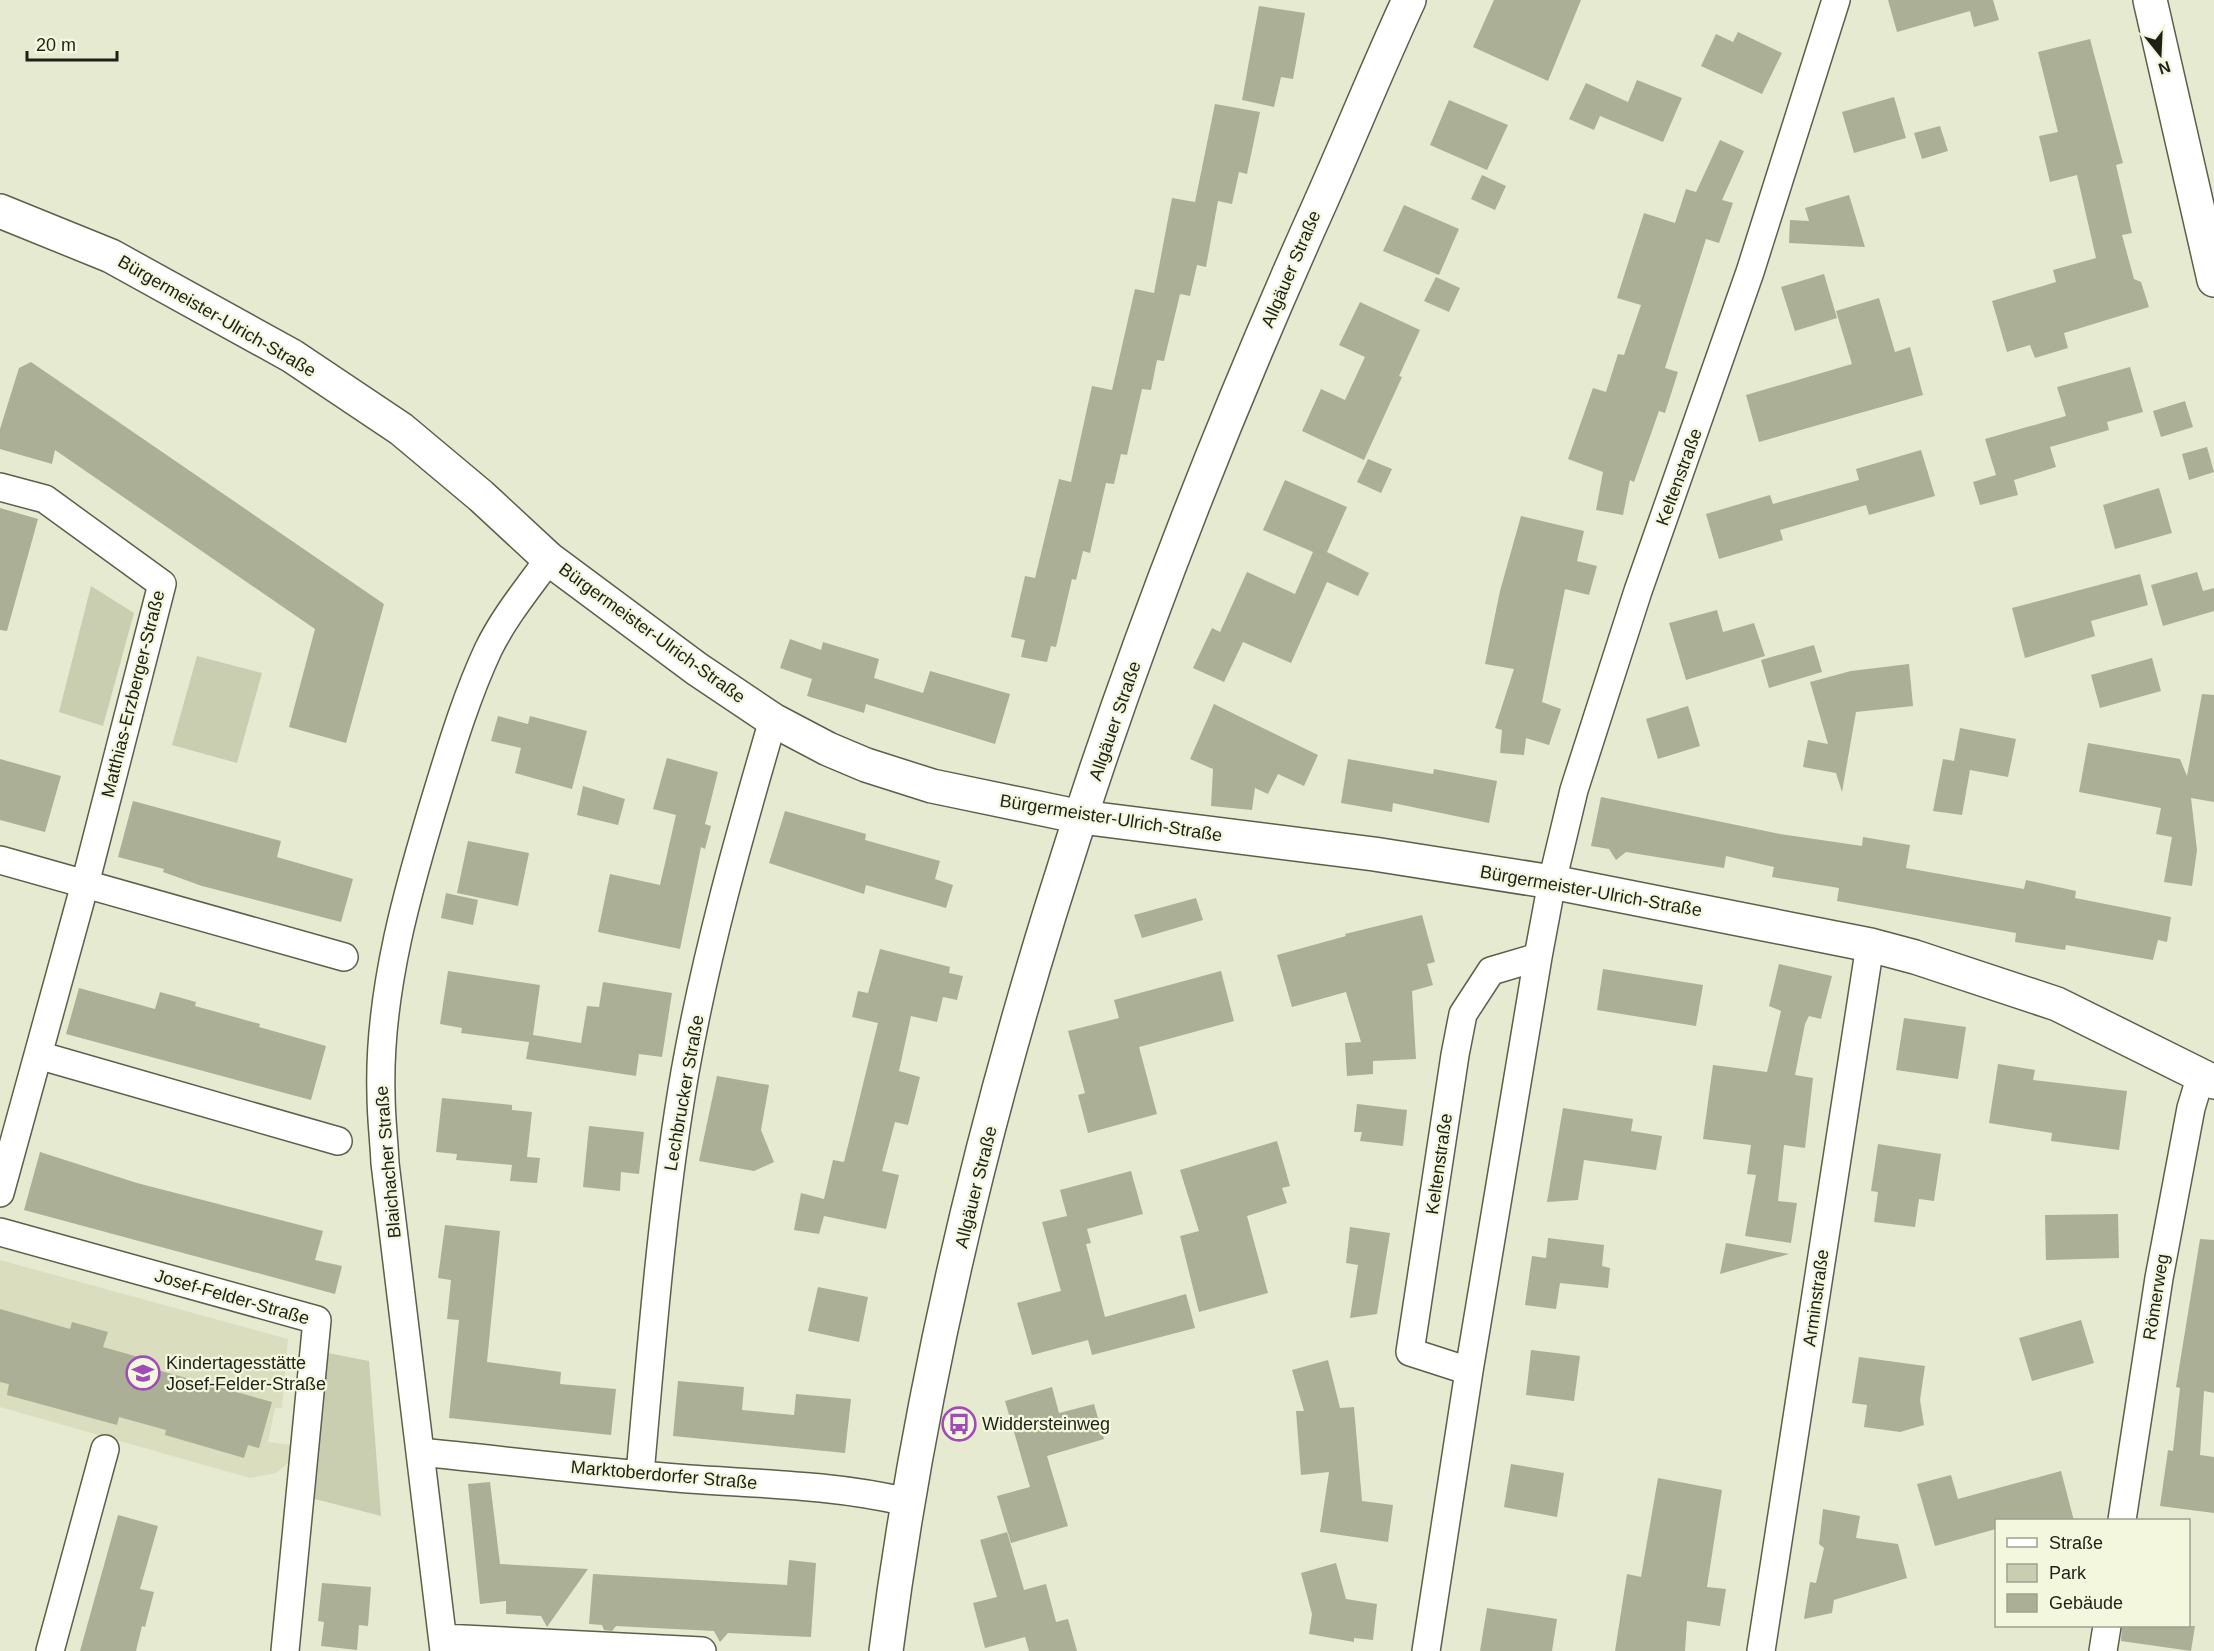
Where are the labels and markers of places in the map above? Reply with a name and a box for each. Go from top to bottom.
place label: Kindertagesstätte Josef-Felder-Straße [166,1353,326,1394]
school or university icon: Kindertagesstätte Josef-Felder-Straße [125,1355,161,1391]
bus stop icon: Widdersteinweg [941,1406,977,1442]
place label: Widdersteinweg [982,1414,1110,1434]

